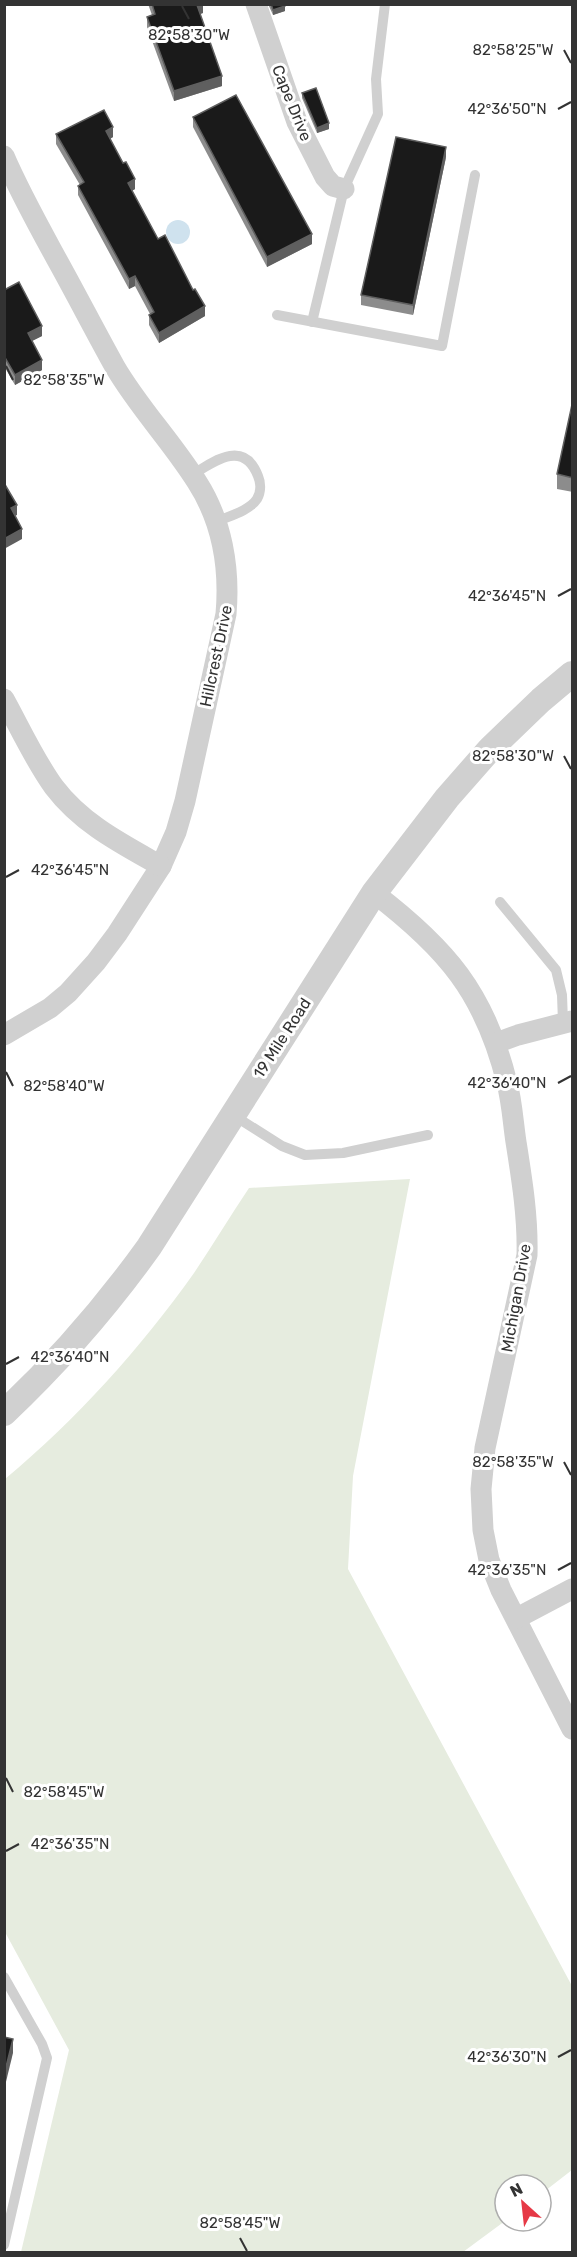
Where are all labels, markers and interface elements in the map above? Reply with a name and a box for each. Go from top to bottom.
text: 82°58'30"W [148,26,230,44]
text: 82°58'25"W [472,41,554,59]
street label: Cape Drive [268,62,316,144]
text: 42°36'50"N [467,100,547,118]
text: 82°58'35"W [23,371,105,389]
text: 42°36'45"N [468,587,546,605]
street label: Hillcrest Drive [196,603,236,709]
text: 82°58'30"W [472,747,554,765]
text: 42°36'45"N [31,861,109,879]
street label: 19 Mile Road [249,994,315,1082]
text: 42°36'40"N [468,1074,546,1092]
text: 82°58'40"W [23,1077,105,1095]
street label: Michigan Drive [497,1242,535,1354]
text: 42°36'40"N [31,1348,109,1366]
text: 82°58'35"W [472,1453,554,1471]
text: 42°36'35"N [468,1561,546,1579]
text: 82°58'45"W [24,1783,104,1801]
text: 42°36'35"N [31,1835,109,1853]
text: 42°36'30"N [467,2048,547,2066]
north arrow [493,2173,553,2233]
text: N [507,2179,526,2201]
text: 82°58'45"W [200,2214,280,2232]

